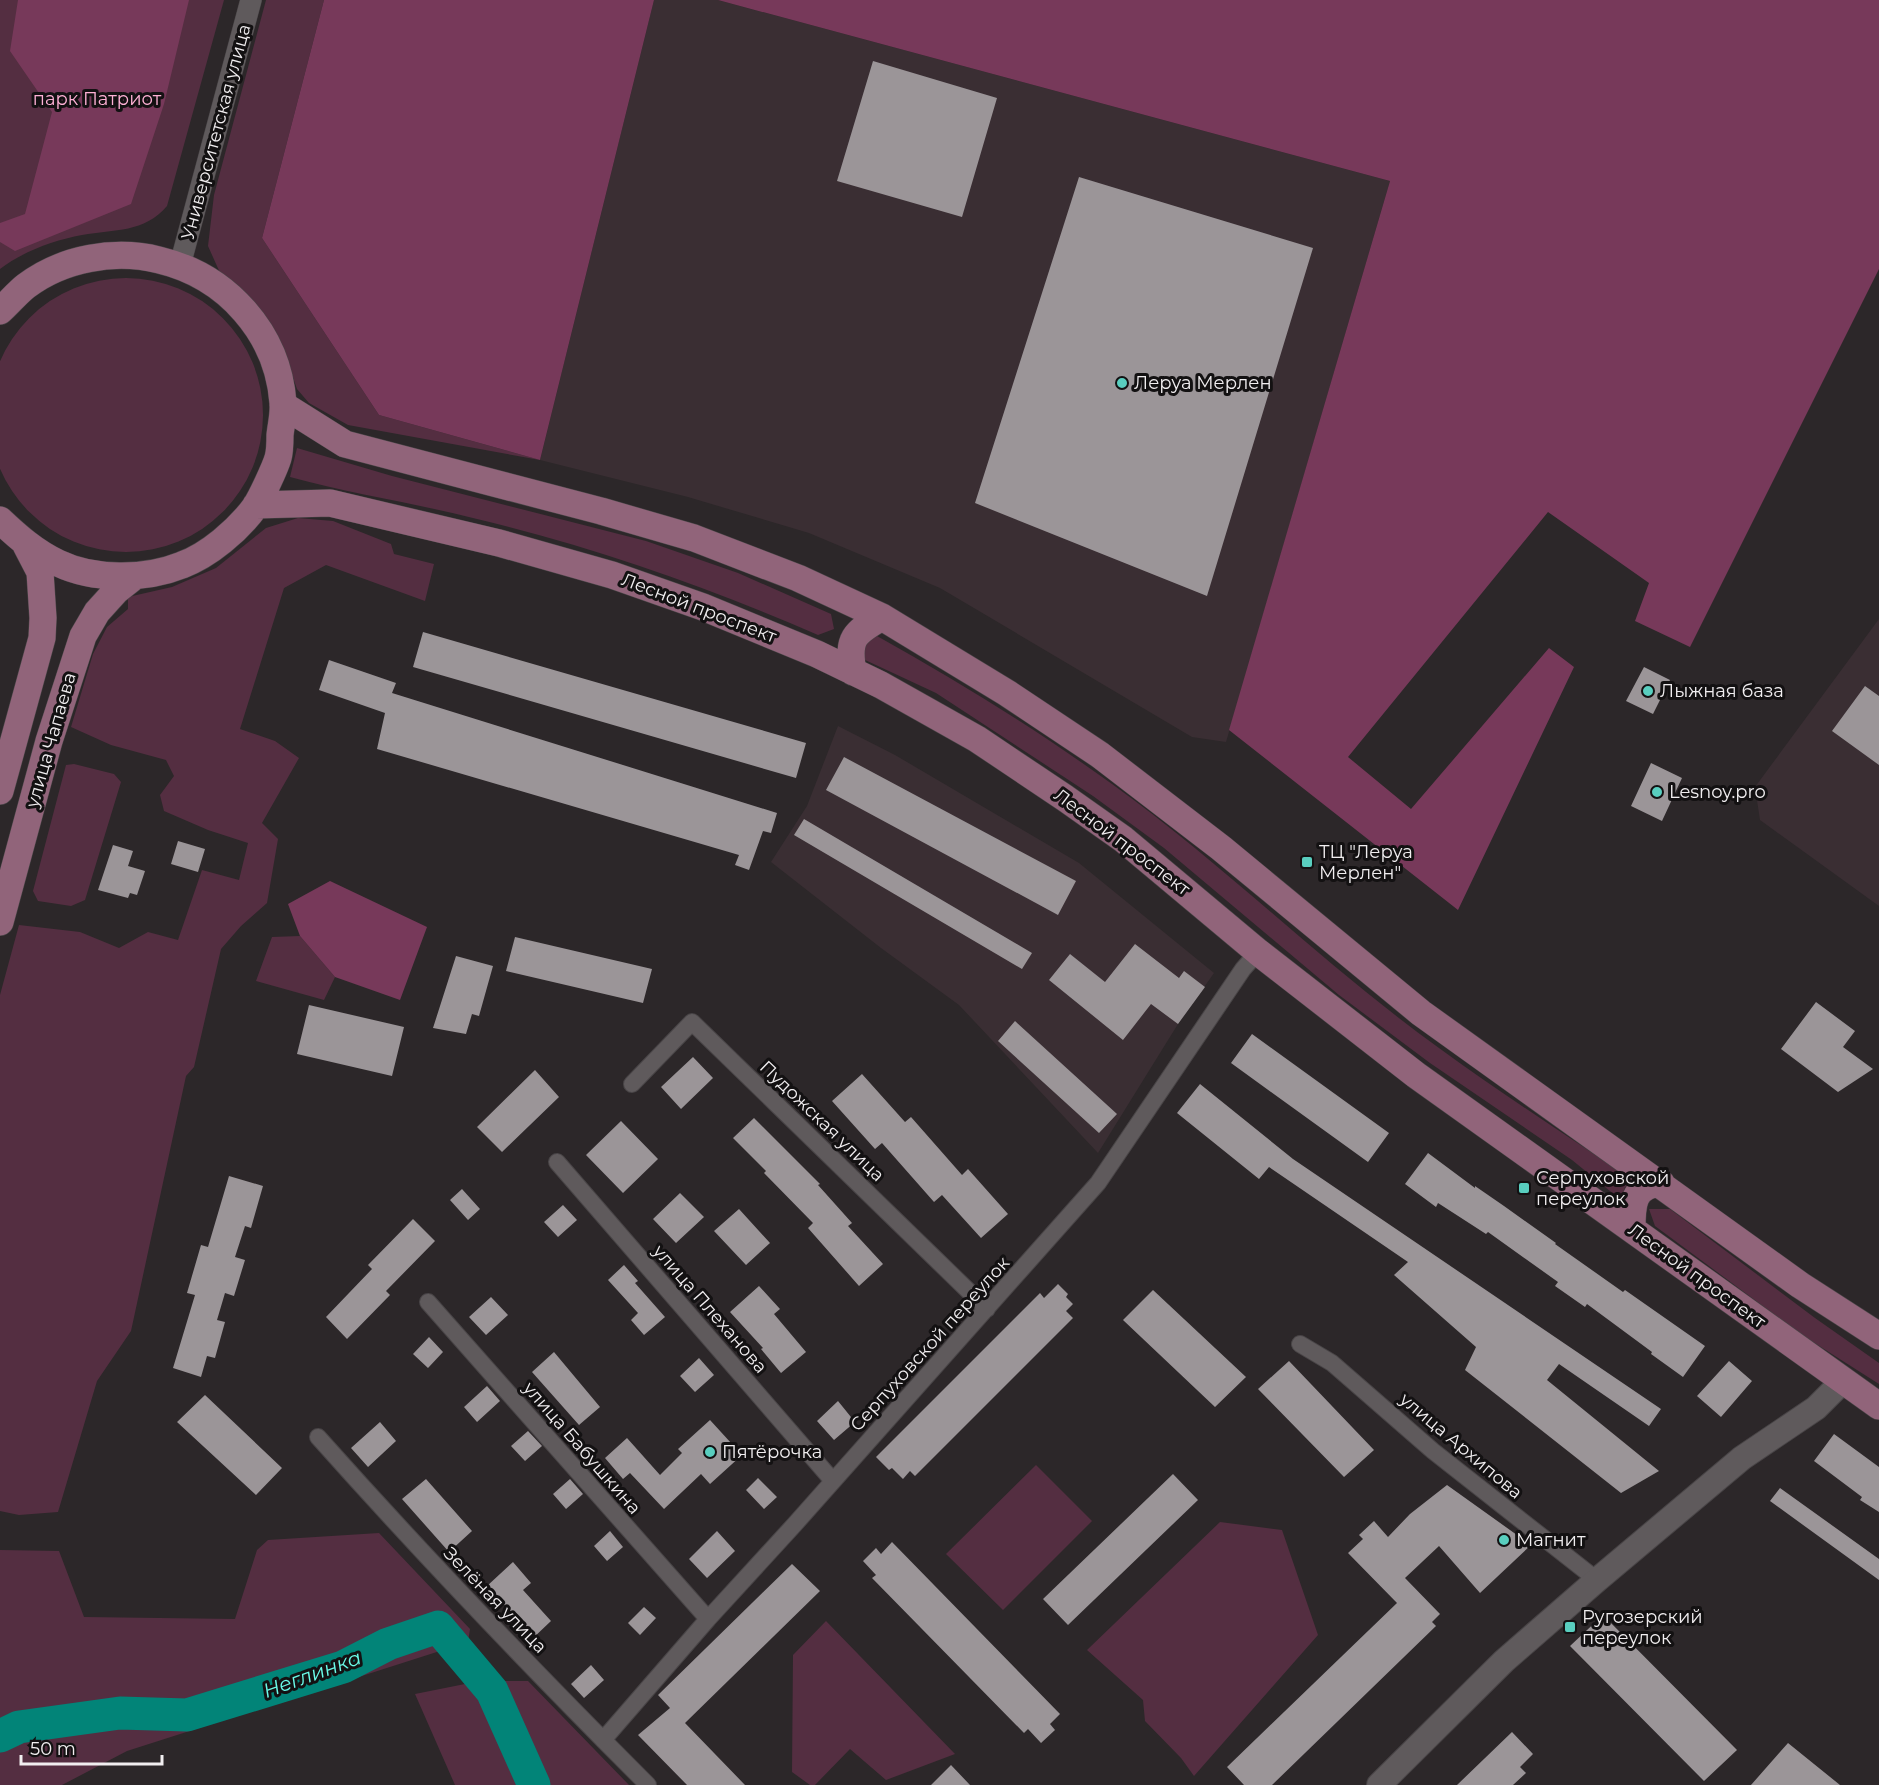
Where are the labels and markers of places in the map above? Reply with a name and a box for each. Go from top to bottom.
place label: Леруа Мерлен [1134,372,1272,394]
marker: Леруа Мерлен [1115,376,1129,390]
place label: Лыжная база [1660,680,1784,702]
marker: Лыжная база [1641,684,1655,698]
place label: Lesnoy.pro [1669,781,1766,803]
marker: Lesnoy.pro [1650,785,1664,799]
place label: ТЦ "Леруа Мерлен" [1319,841,1413,884]
marker: ТЦ "Леруа Мерлен" [1300,855,1314,869]
place label: Серпуховской переулок [1536,1167,1669,1210]
marker: Серпуховской переулок [1517,1181,1531,1195]
place label: Пятёрочка [722,1441,822,1463]
marker: Пятёрочка [703,1445,717,1459]
place label: Магнит [1516,1529,1586,1551]
marker: Магнит [1497,1533,1511,1547]
place label: Ругозерский переулок [1582,1606,1703,1649]
marker: Ругозерский переулок [1563,1620,1577,1634]

